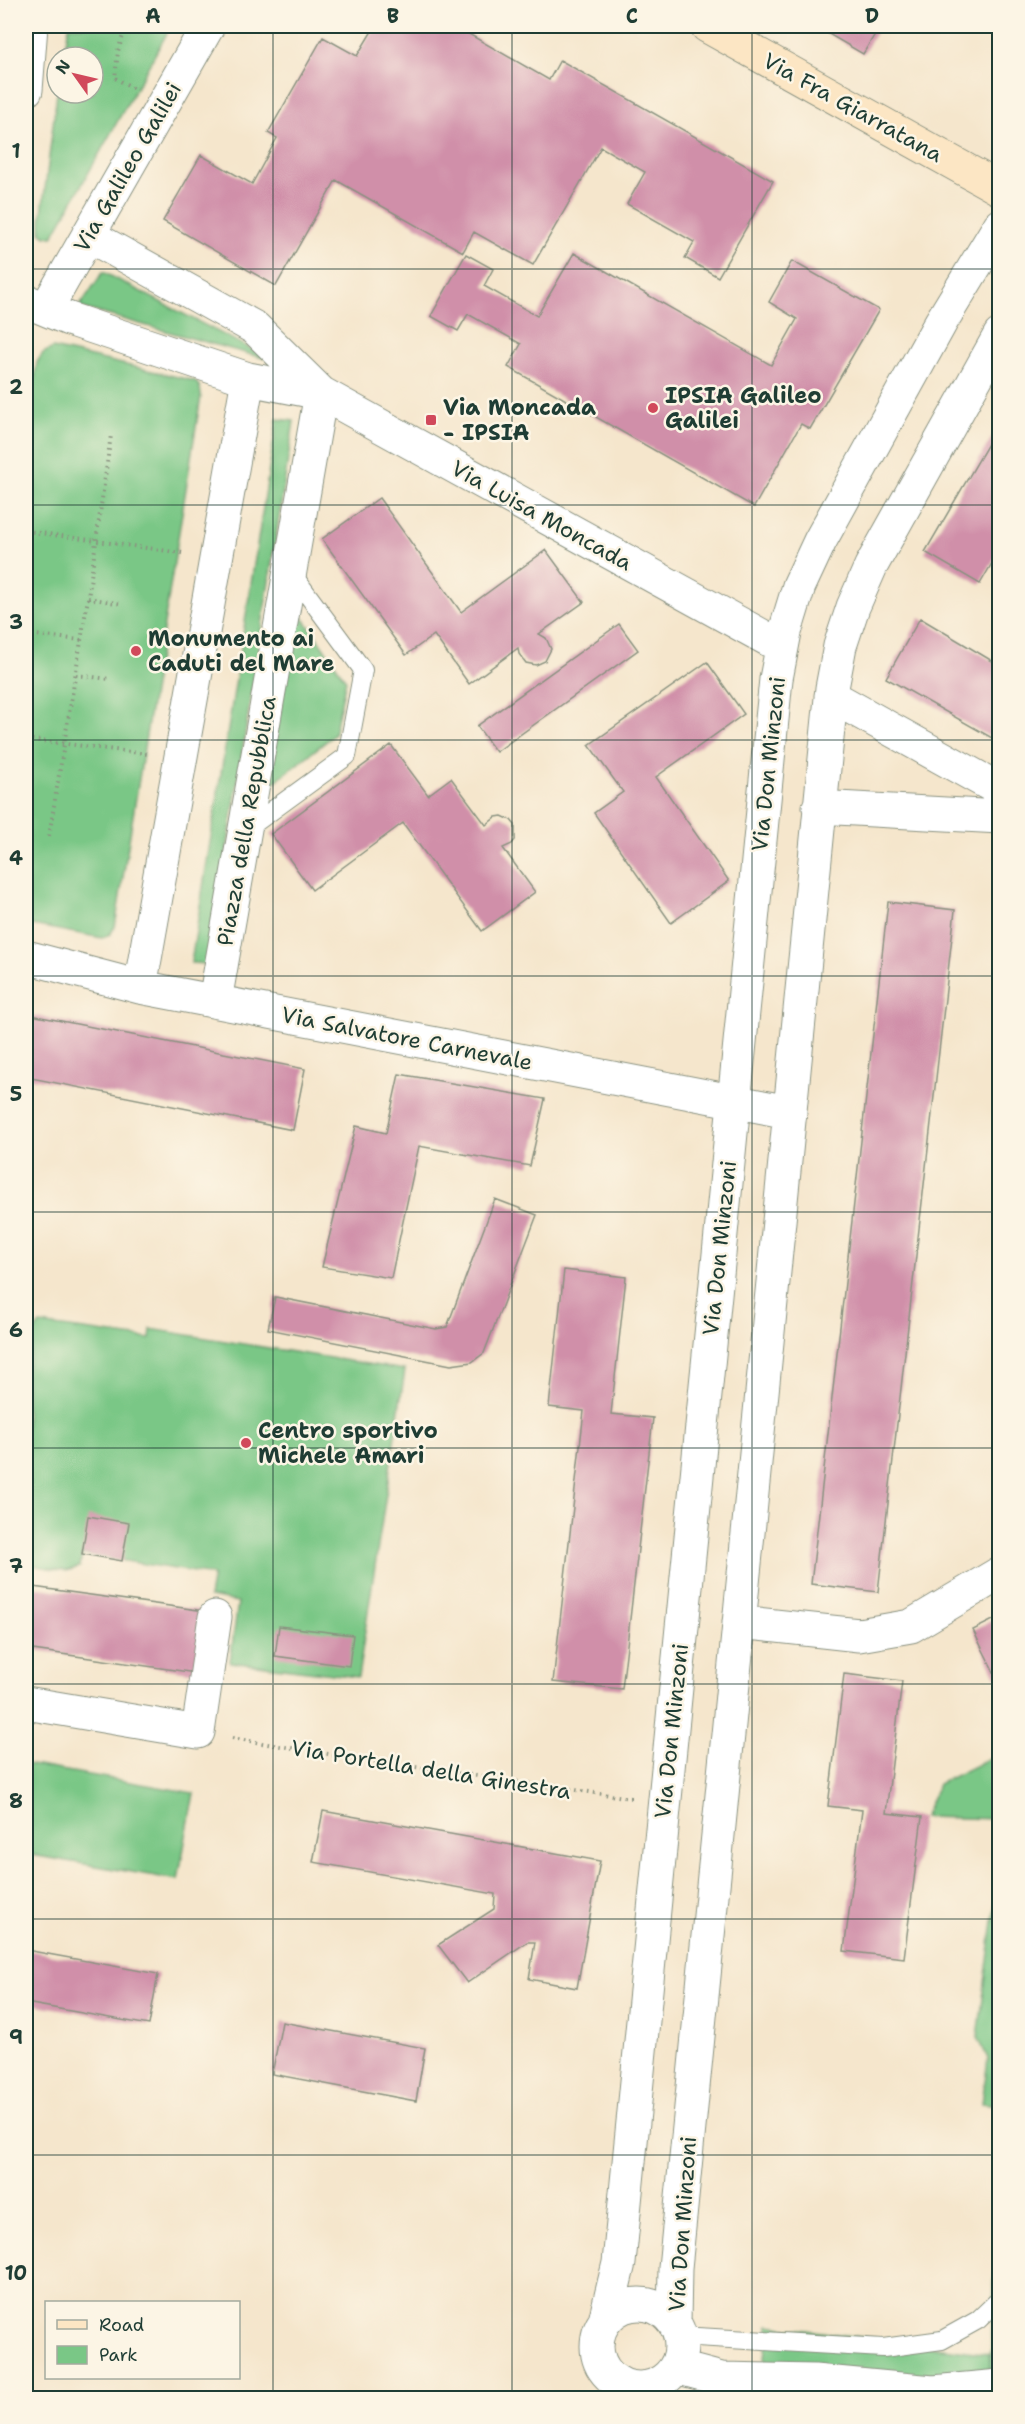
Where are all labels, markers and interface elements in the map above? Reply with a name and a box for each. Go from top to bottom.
text: A [145,3,161,29]
text: B [387,3,399,29]
text: C [626,3,638,29]
text: D [865,3,879,29]
north arrow [45,45,105,105]
street label: Via Fra Giarratana [758,46,948,169]
text: N [51,56,75,78]
street label: Via Galileo Galilei [67,77,188,258]
text: 1 [11,138,21,164]
text: 2 [9,374,23,400]
place label: IPSIA Galileo Galilei [665,381,822,435]
place label: Via Moncada - IPSIA [443,393,596,447]
marker: IPSIA Galileo Galilei [646,401,660,415]
marker: Via Moncada - IPSIA [424,413,438,427]
street label: Via Luisa Moncada [446,454,638,577]
text: 3 [9,609,23,635]
place label: Monumento ai Caduti del Mare [148,624,334,678]
marker: Monumento ai Caduti del Mare [129,644,143,658]
street label: Via Don Minzoni [745,675,792,853]
street label: Piazza della Repubblica [210,694,283,948]
text: 4 [9,845,23,871]
street label: Via Salvatore Carnevale [279,1000,535,1077]
text: 5 [10,1081,22,1107]
street label: Via Don Minzoni [696,1159,743,1337]
text: 6 [9,1317,23,1343]
place label: Centro sportivo Michele Amari [258,1416,438,1470]
marker: Centro sportivo Michele Amari [239,1436,253,1450]
text: 7 [9,1553,23,1579]
street label: Via Don Minzoni [648,1642,695,1820]
street label: Via Portella della Ginestra [289,1733,573,1806]
text: 8 [9,1788,23,1814]
text: 9 [9,2024,23,2050]
street label: Via Don Minzoni [662,2135,703,2313]
text: 10 [5,2260,27,2286]
legend [45,2301,240,2379]
text: Road [99,2313,144,2337]
text: Park [99,2343,138,2367]

